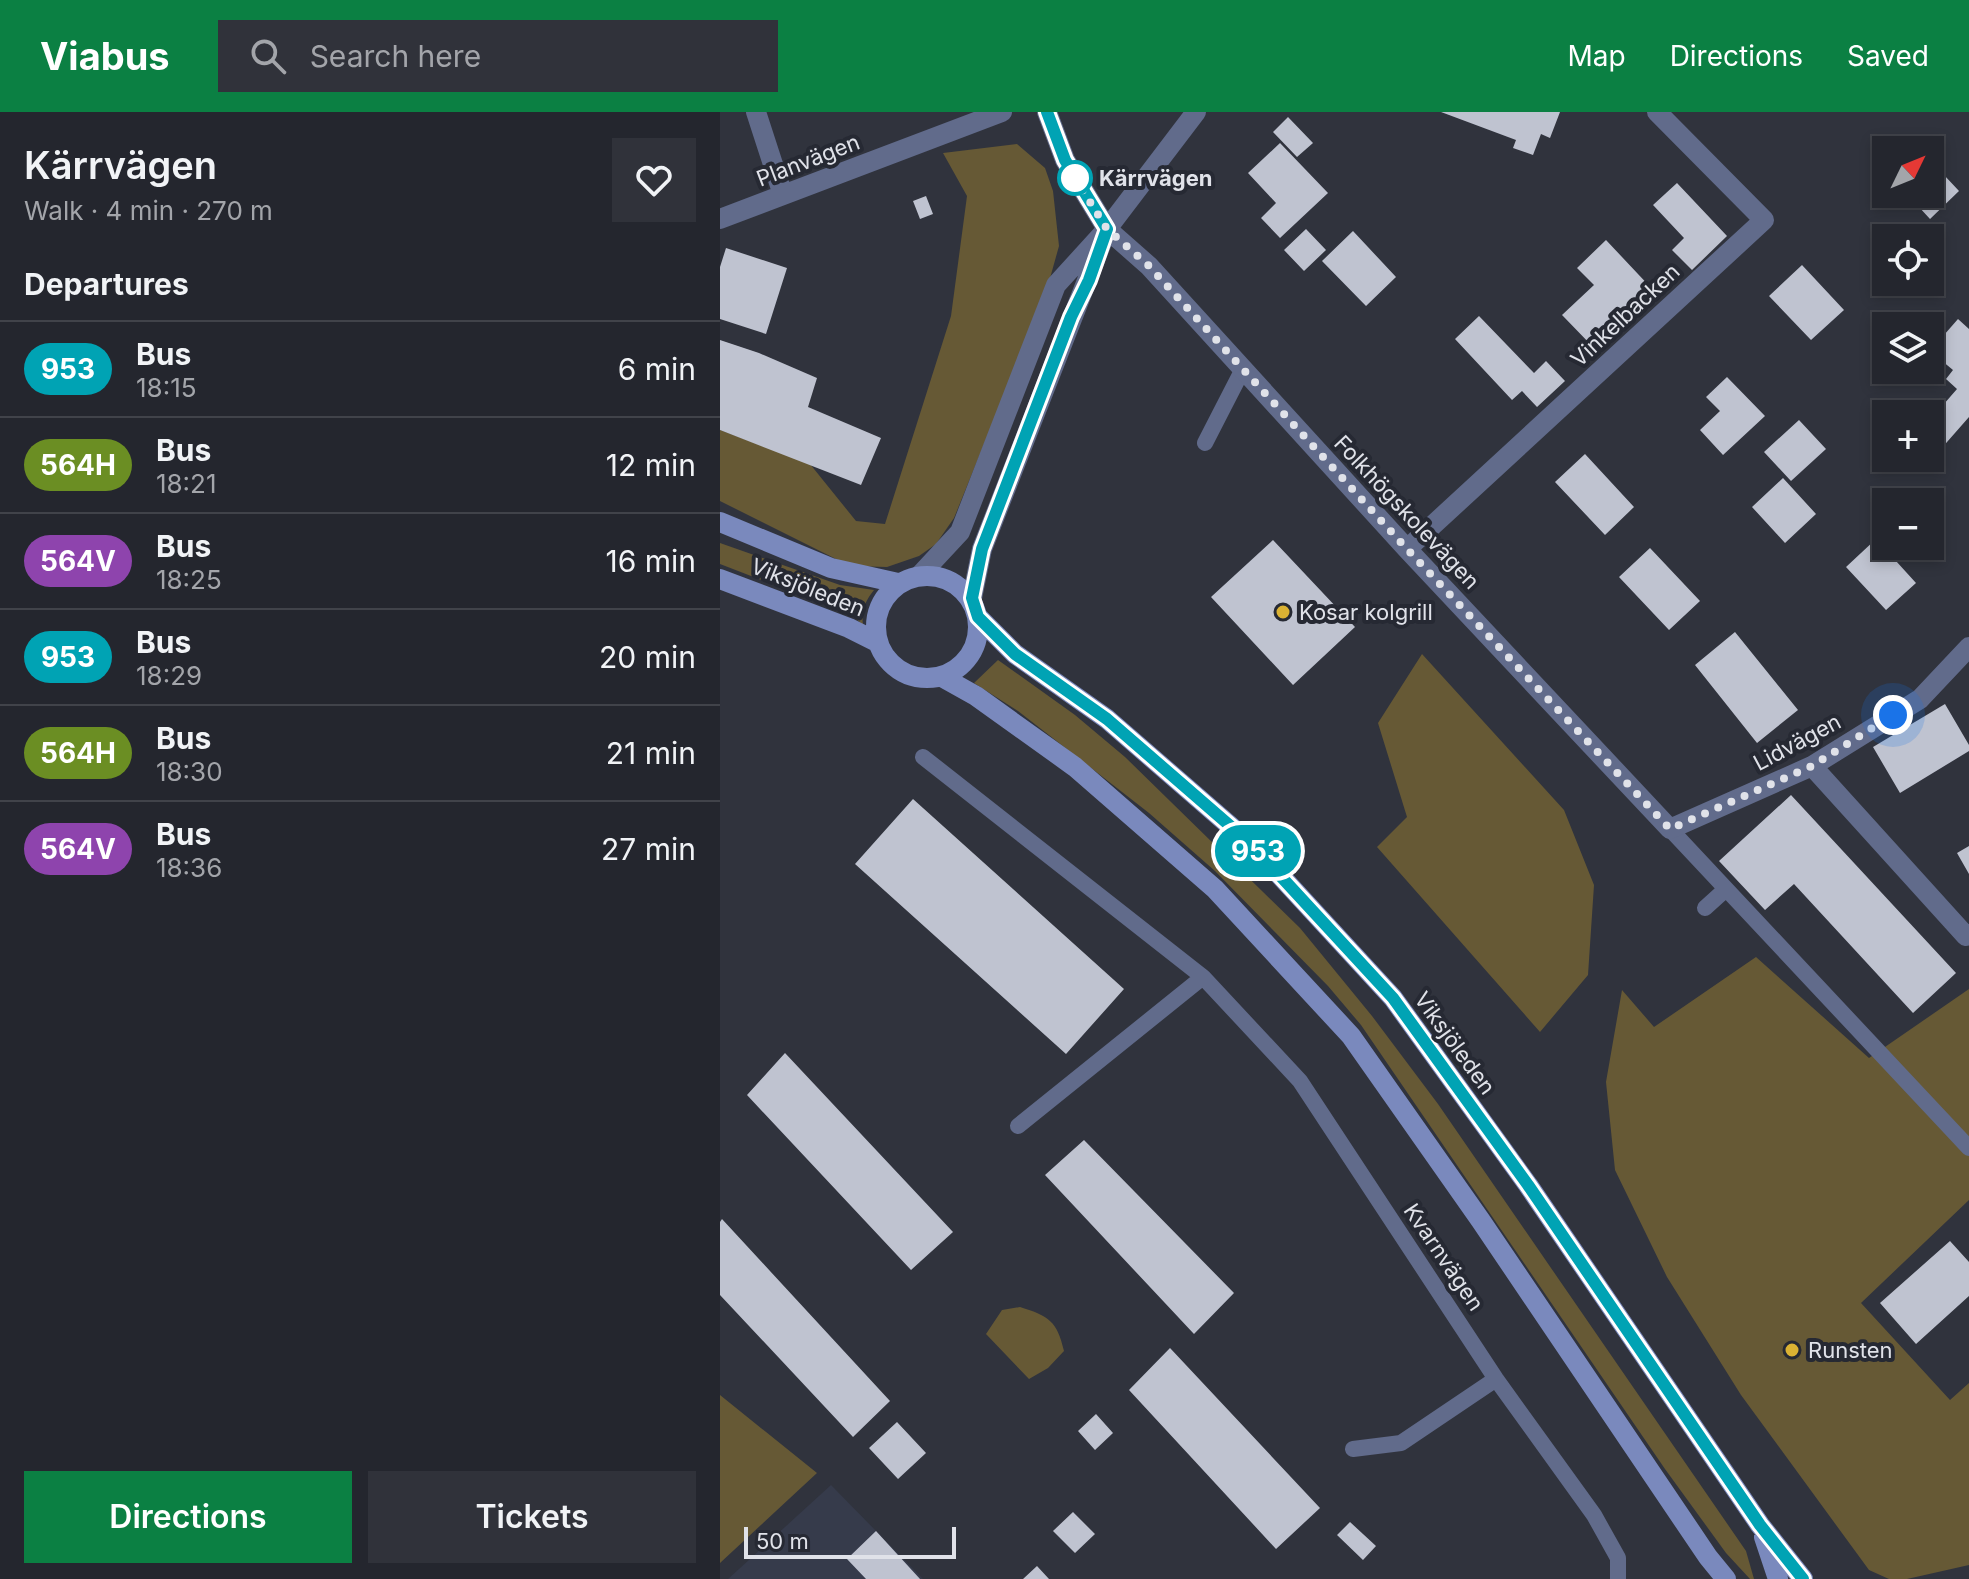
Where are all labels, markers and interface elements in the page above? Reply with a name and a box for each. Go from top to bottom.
search box [218,20,778,92]
text: Viabus [40,33,170,79]
icon: search [246,34,290,78]
text: Search here [310,38,481,74]
text: Map [1567,39,1626,73]
text: Directions [1670,39,1803,73]
text: Saved [1847,39,1929,73]
street label: Planvägen [753,128,863,192]
north arrow [1872,136,1944,208]
map controls [1872,136,1944,560]
button: heart [612,138,696,222]
text: Kärrvägen [24,142,217,188]
marker: Kärrvägen [1058,161,1092,195]
place label: Kärrvägen [1099,165,1212,191]
text: Walk · 4 min · 270 m [24,195,273,226]
button: locate [1872,224,1944,296]
street label: Vinkelbacken [1565,258,1685,372]
text: Departures [24,266,189,302]
button: layers [1872,312,1944,384]
text: Bus [136,336,191,372]
text: 6 min [618,351,696,387]
text: 953 [41,352,95,386]
text: 18:15 [136,372,197,403]
button: + [1872,400,1944,472]
street label: Folkhögskolevägen [1329,430,1485,594]
text: Bus [156,432,211,468]
text: 12 min [606,447,696,483]
text: 564H [40,448,116,482]
text: 18:21 [156,468,217,499]
button: − [1872,488,1944,560]
text: Bus [156,528,211,564]
text: 16 min [605,543,696,579]
text: 564V [40,544,116,578]
street label: Viksjöleden [747,552,869,622]
text: 18:25 [156,564,222,595]
place label: Kosar kolgrill [1299,599,1433,625]
marker: Kosar kolgrill [1274,603,1292,621]
text: Bus [136,624,191,660]
text: 20 min [599,639,696,675]
text: 953 [41,640,95,674]
text: 18:29 [136,660,202,691]
your location [1873,695,1913,735]
street label: Lidvägen [1749,708,1845,776]
text: Bus [156,720,211,756]
text: 21 min [606,735,696,771]
text: 564H [40,736,116,770]
text: 18:30 [156,756,223,787]
text: Bus [156,816,211,852]
line badge: 953 [1212,825,1304,877]
text: 27 min [601,831,696,867]
text: 564V [40,832,116,866]
text: 953 [1231,834,1285,868]
text: 18:36 [156,852,222,883]
street label: Viksjöleden [1409,987,1501,1099]
street label: Kvarnvägen [1399,1198,1489,1316]
place label: Runsten [1808,1337,1893,1363]
marker: Runsten [1783,1341,1801,1359]
button: Directions [24,1471,352,1563]
button: Tickets [368,1471,696,1563]
scale bar [744,1523,956,1559]
text: 50 m [756,1528,809,1554]

